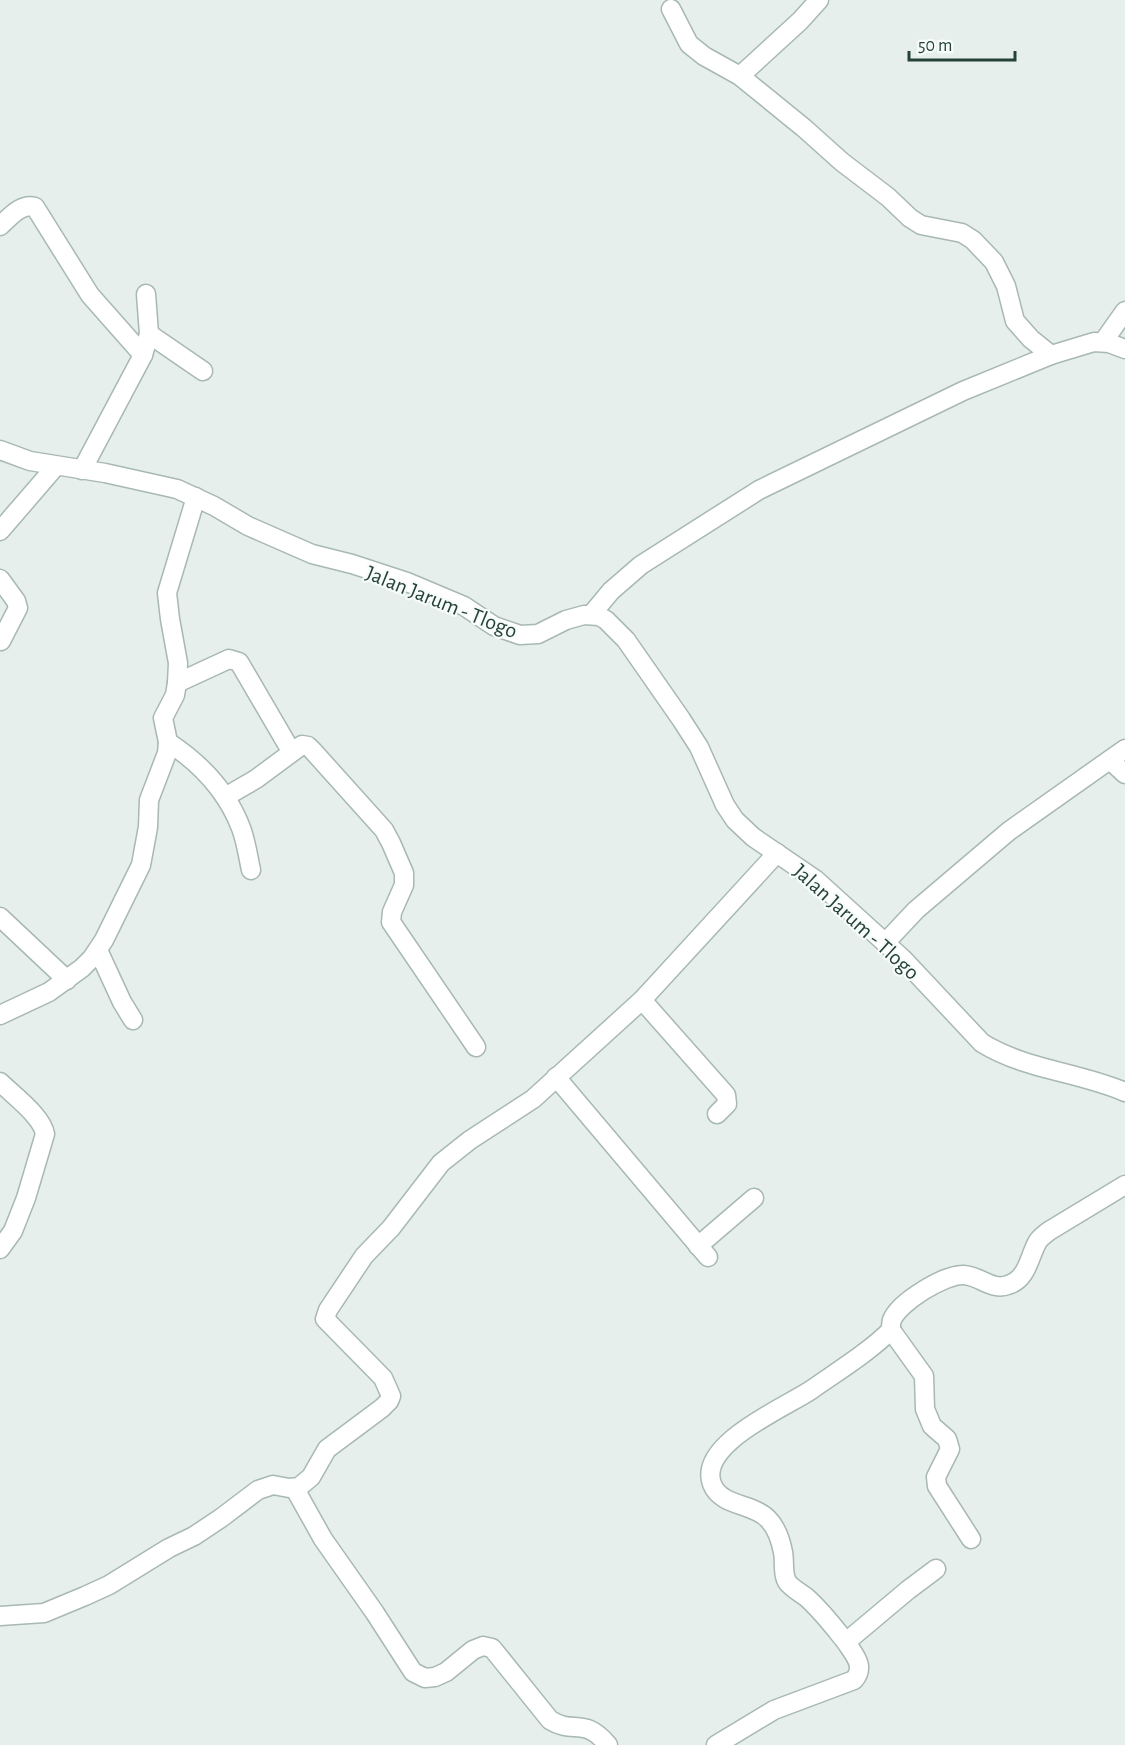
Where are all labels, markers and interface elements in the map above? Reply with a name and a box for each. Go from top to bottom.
scale bar [909,24,1016,62]
text: 50 m [918,37,952,55]
street label: Jalan Jarum - Tlogo [363,562,521,642]
street label: Jalan Jarum - Tlogo [789,860,924,984]

